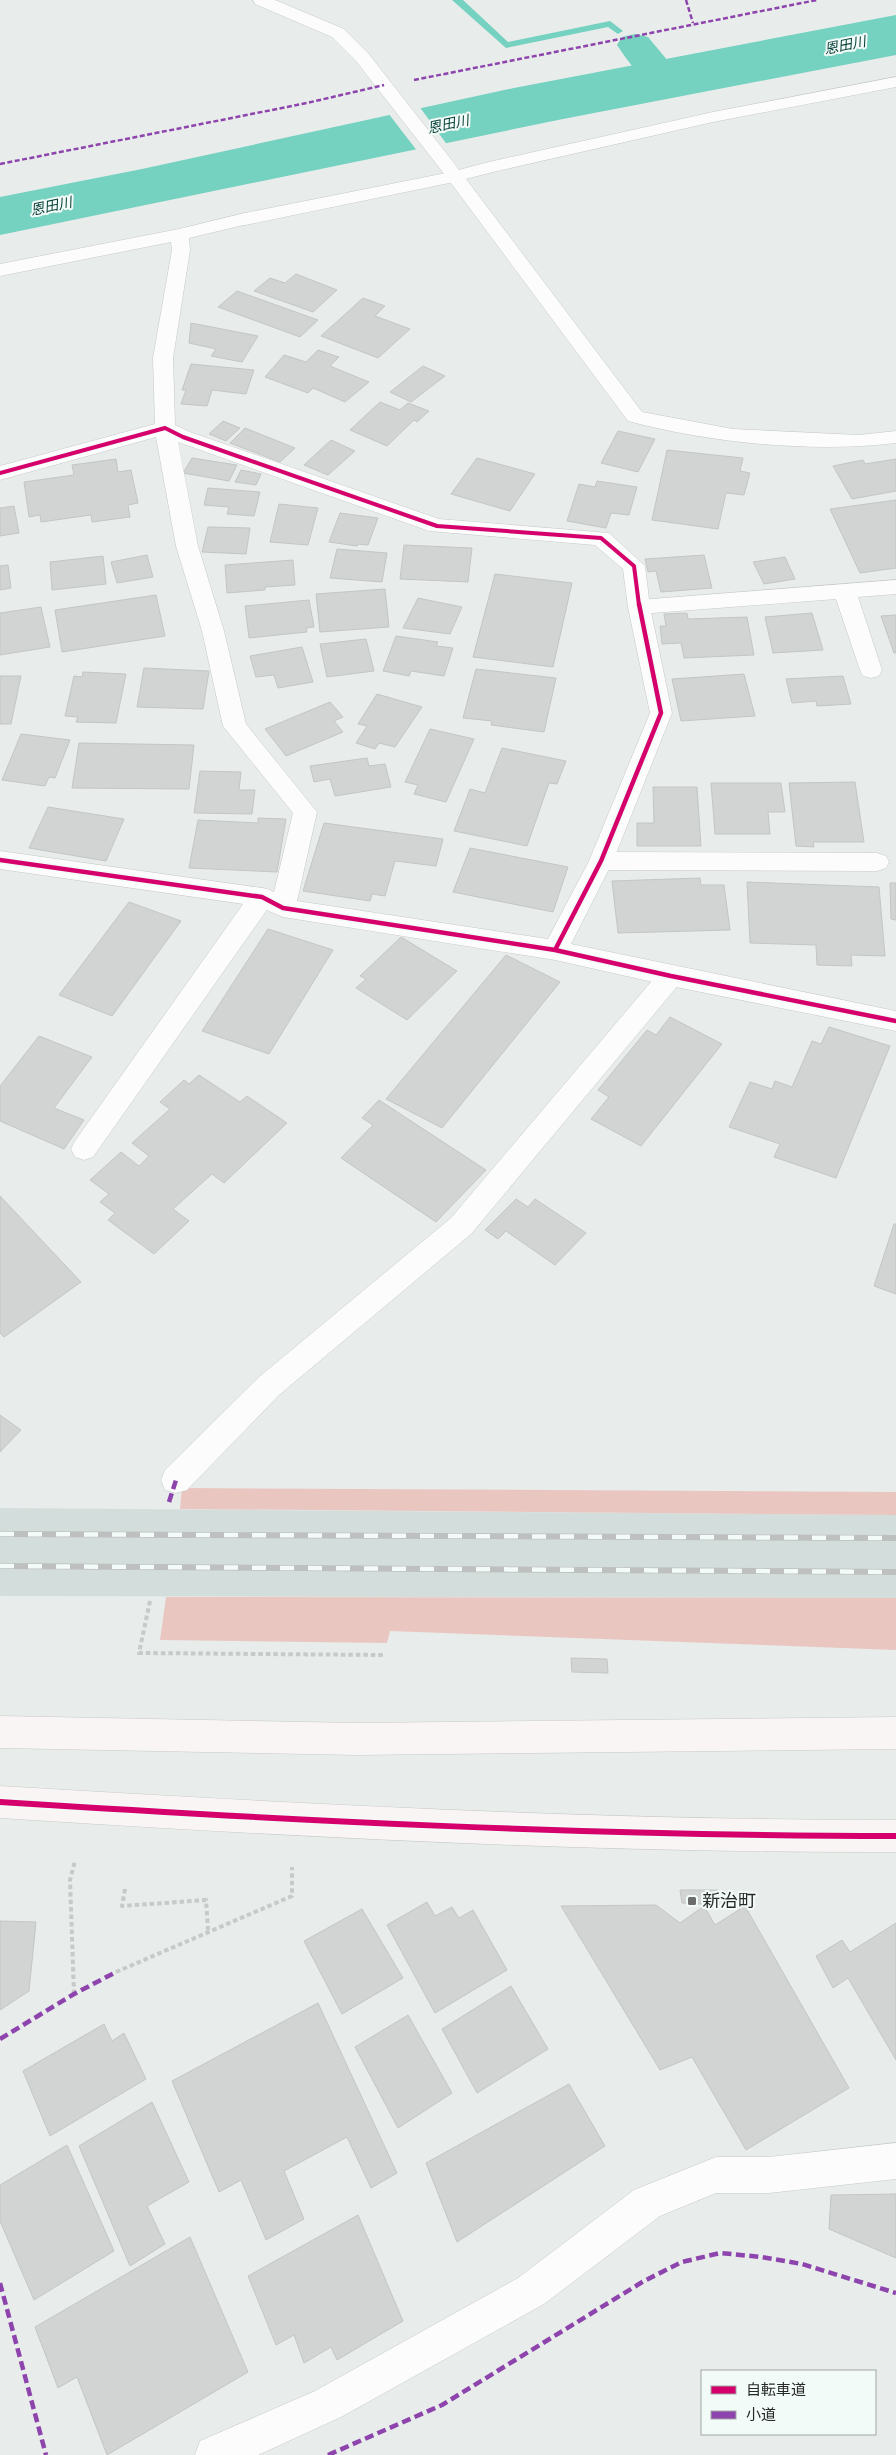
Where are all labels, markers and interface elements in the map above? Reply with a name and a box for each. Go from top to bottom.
water label: 恩田川 [823,32,869,58]
water label: 恩田川 [426,110,472,137]
water label: 恩田川 [29,192,75,219]
place label: 新治町 [702,1890,756,1912]
marker: 新治町 [686,1895,698,1907]
legend [701,2370,876,2435]
text: 自転車道 [746,2380,806,2399]
text: 小道 [746,2405,776,2424]

